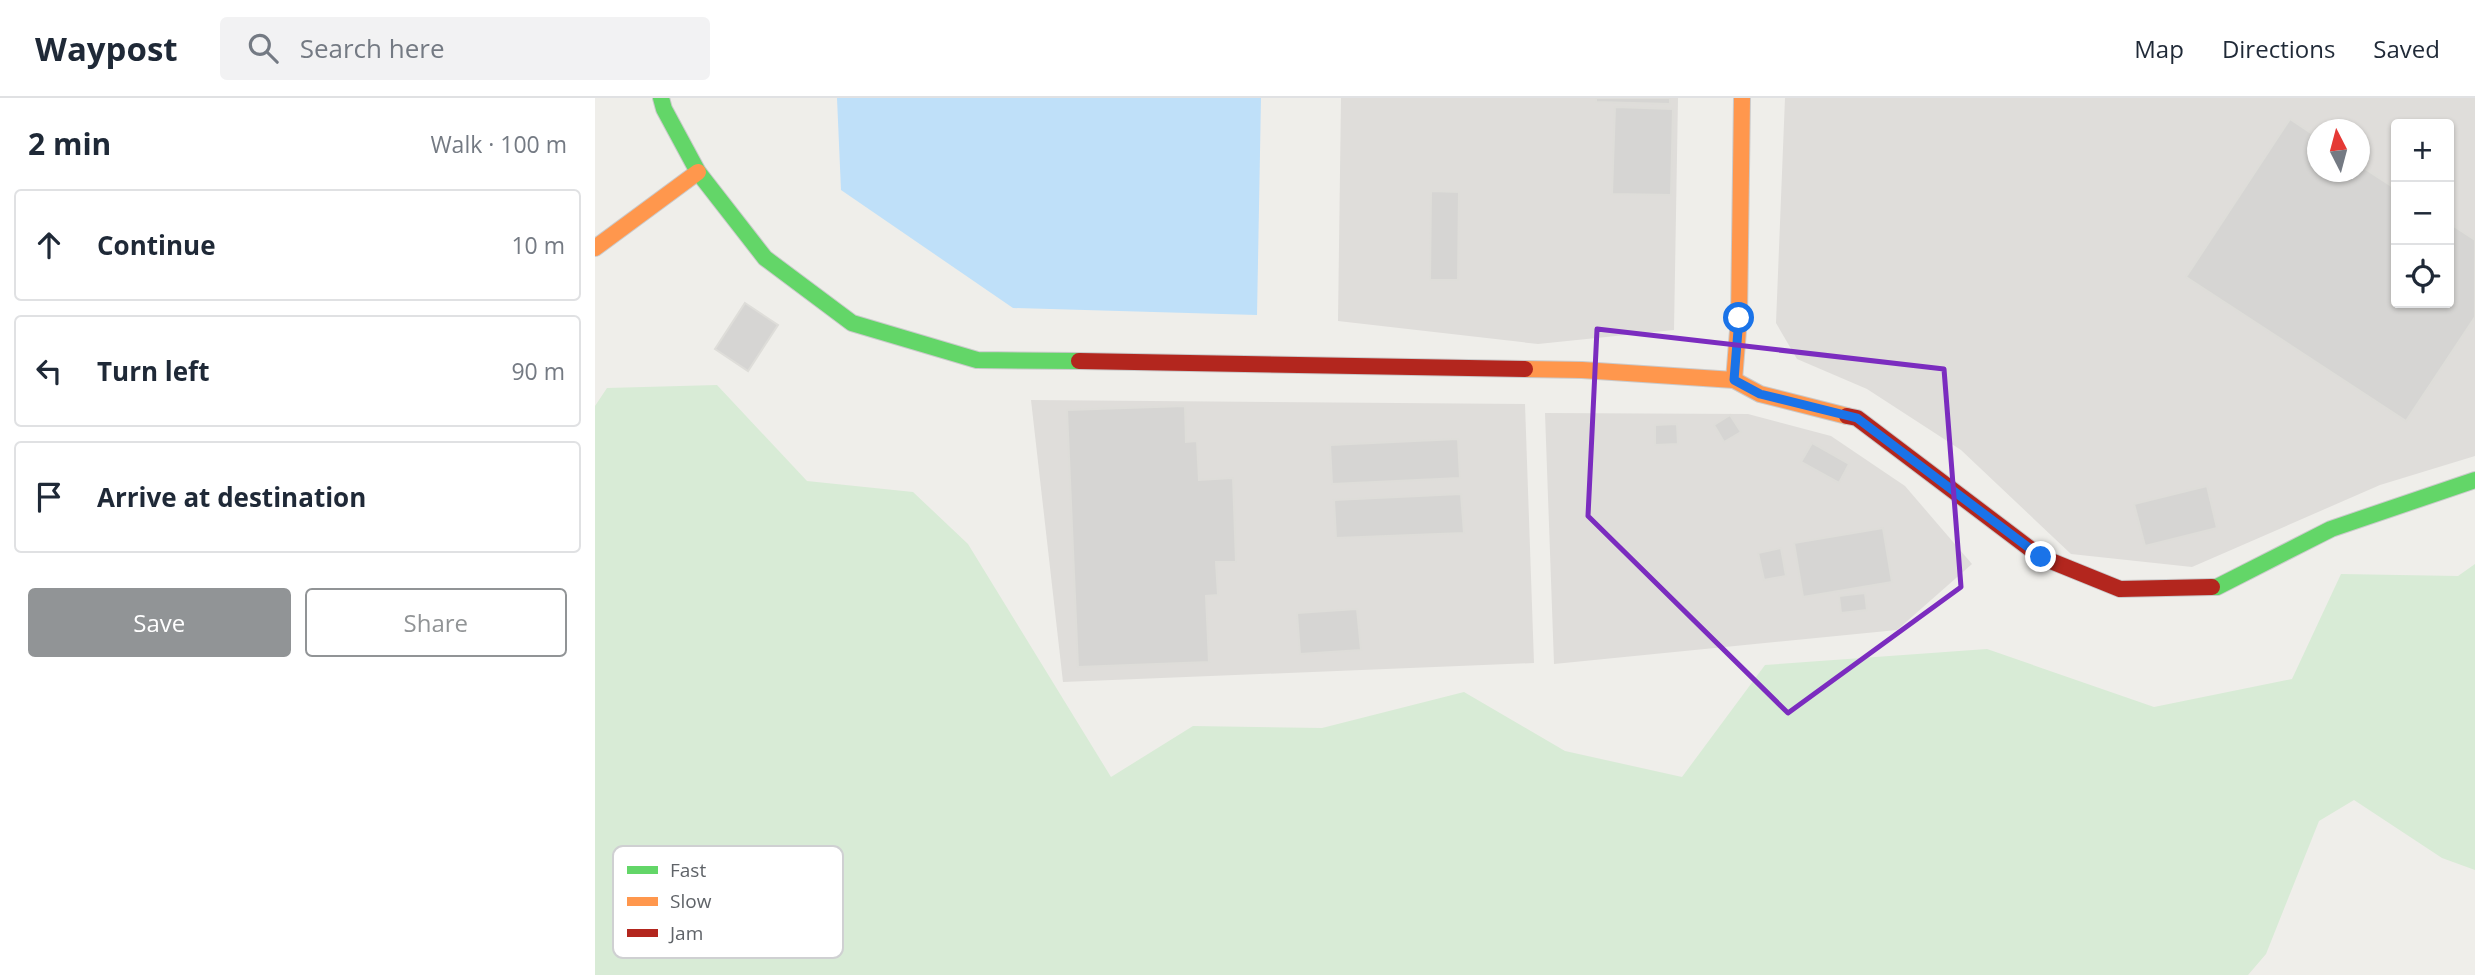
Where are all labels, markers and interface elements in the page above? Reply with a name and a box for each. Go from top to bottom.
search box [220,17,710,80]
text: Waypost [35,26,178,71]
icon: search [244,29,282,67]
text: Search here [300,30,445,66]
text: Map [2134,32,2184,65]
text: Directions [2222,32,2335,65]
text: Saved [2373,32,2440,65]
north arrow [2307,119,2370,182]
map controls [2391,119,2454,308]
button: + [2391,119,2454,182]
text: 2 min [28,123,111,164]
text: Walk · 100 m [430,128,567,160]
button: − [2391,182,2454,245]
icon: ahead [30,226,68,264]
text: Continue [97,227,216,263]
text: 10 m [511,229,565,261]
button: locate [2391,245,2454,308]
route start [1723,302,1754,333]
icon: left [30,352,68,390]
text: Turn left [97,353,209,389]
text: 90 m [511,355,565,387]
icon: arrive [30,478,68,516]
text: Arrive at destination [97,479,366,515]
route end [2025,541,2056,572]
button: Save [28,588,291,657]
button: Share [305,588,567,657]
legend [613,846,843,958]
text: Fast [670,857,706,883]
text: Slow [670,888,712,914]
text: Jam [668,920,703,946]

